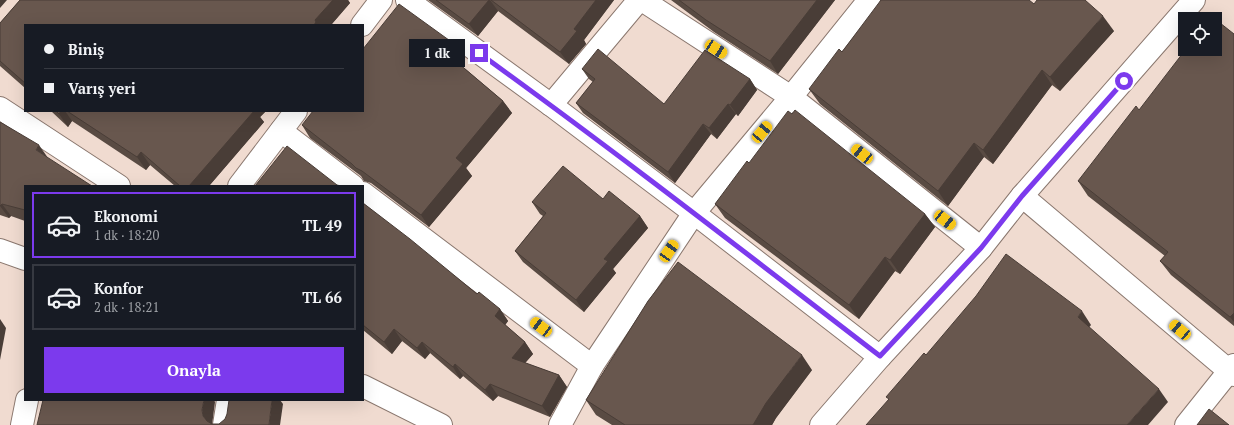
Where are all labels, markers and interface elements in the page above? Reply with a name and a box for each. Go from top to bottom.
map controls [1178,12,1222,56]
button: locate [1178,12,1222,56]
car [703,37,729,61]
text: Biniş [68,39,104,59]
callout: 1 dk [409,39,465,67]
text: 1 dk [424,44,450,62]
route end [470,44,488,62]
route start [1115,72,1133,90]
text: Varış yeri [68,78,136,98]
car [750,119,774,145]
car [849,142,875,166]
text: Ekonomi [94,206,158,226]
icon: car [46,207,82,243]
car [932,208,958,232]
text: TL 49 [302,215,342,235]
text: 1 dk · 18:20 [94,226,159,244]
car [657,238,681,264]
text: Konfor [94,278,143,298]
icon: car [46,279,82,315]
text: TL 66 [302,287,342,307]
text: 2 dk · 18:21 [94,298,159,316]
car [528,315,554,339]
car [1167,318,1193,342]
button: Onayla [44,347,344,393]

